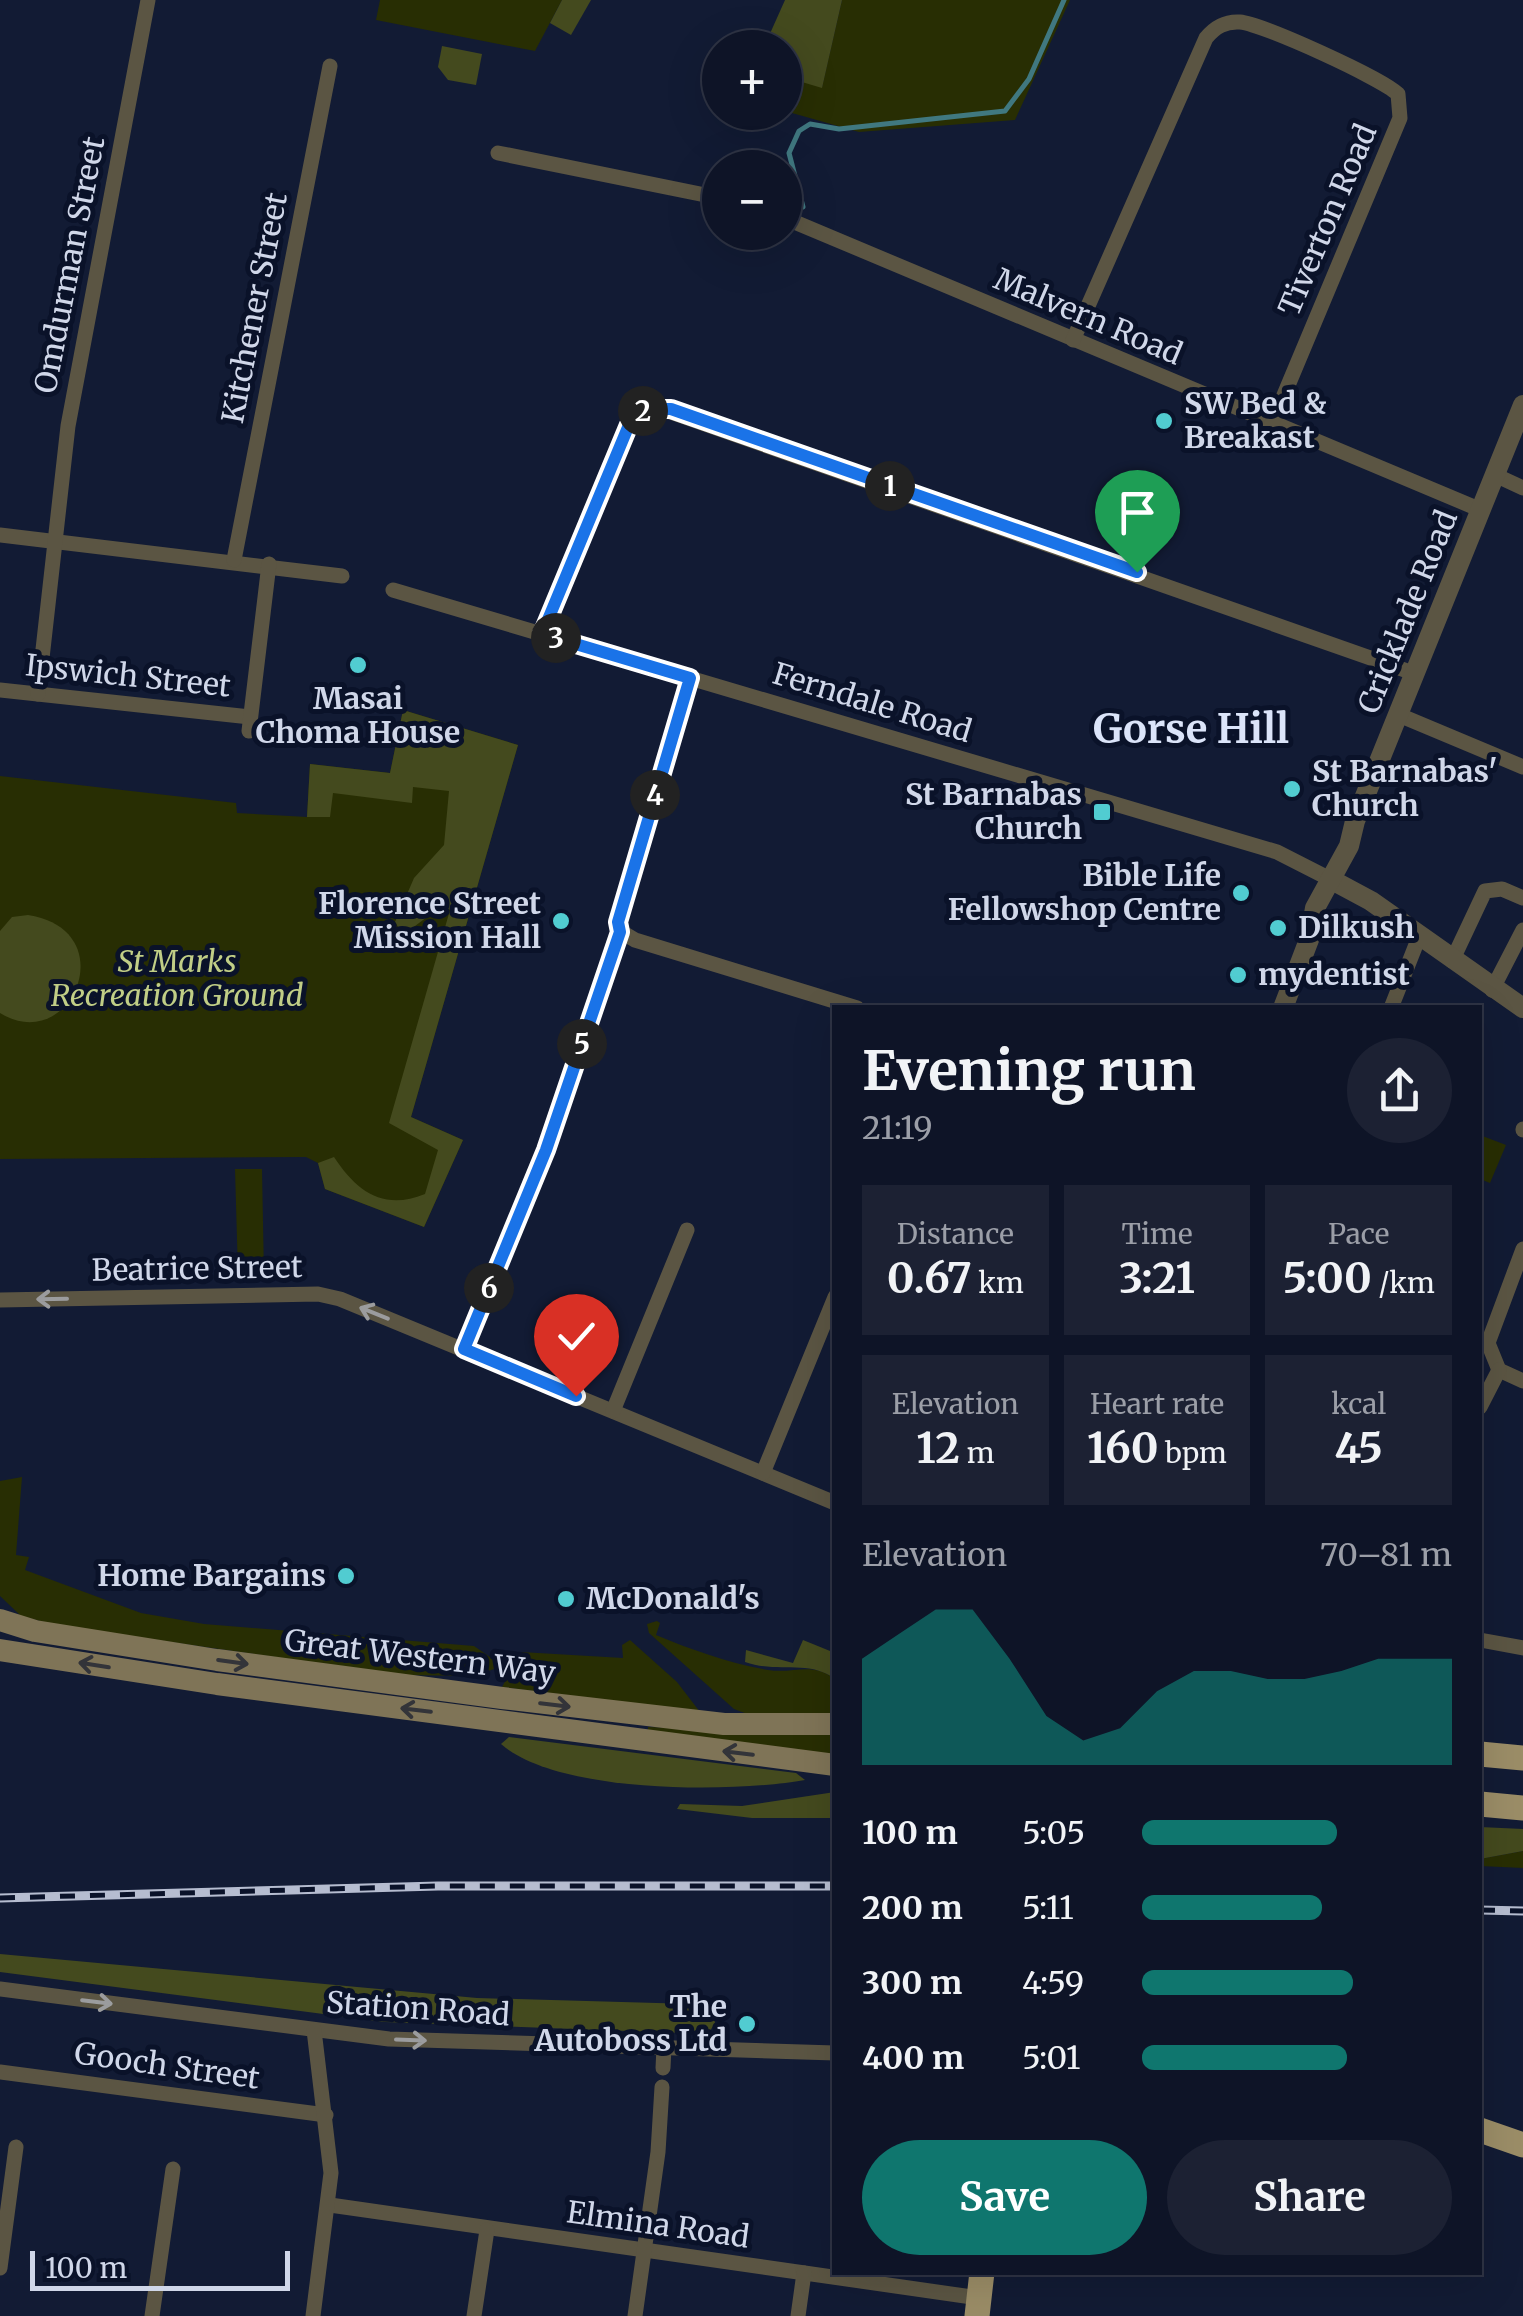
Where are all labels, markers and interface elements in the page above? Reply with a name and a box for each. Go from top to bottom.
map controls [702,30,802,250]
button: + [702,30,802,130]
street label: Tiverton Road [1270,118,1385,321]
street label: Omdurman Street [26,133,113,396]
button: − [702,150,802,250]
street label: Kitchener Street [213,189,295,426]
street label: Malvern Road [989,259,1188,373]
place label: SW Bed & Breakast [1184,384,1326,456]
pin: 2 [618,386,668,436]
text: 2 [635,393,651,429]
marker: SW Bed & Breakast [1153,410,1175,432]
pin: 1 [865,461,915,511]
text: 1 [884,468,896,504]
pin [1095,470,1180,573]
icon: arrive [1110,485,1165,540]
street label: Cricklade Road [1349,504,1465,719]
pin: 3 [531,613,581,663]
text: 3 [548,620,564,656]
street label: Ipswich Street [24,645,233,705]
marker: Masai Choma House [347,654,369,676]
street label: Ferndale Road [768,654,976,750]
place label: Masai Choma House [256,679,460,751]
district label: Gorse Hill [1093,704,1289,754]
place label: St Barnabas' Church [1312,752,1498,824]
pin: 4 [630,770,680,820]
place label: St Barnabas Church [905,775,1082,847]
text: 4 [646,777,664,813]
marker: St Barnabas' Church [1281,778,1303,800]
marker: St Barnabas Church [1091,801,1113,823]
place label: Bible Life Fellowshop Centre [948,856,1221,928]
marker: Bible Life Fellowshop Centre [1230,882,1252,904]
place label: Florence Street Mission Hall [318,884,541,956]
place label: Dilkush [1298,908,1415,946]
marker: Florence Street Mission Hall [550,910,572,932]
marker: Dilkush [1267,917,1289,939]
park label: St Marks Recreation Ground [51,942,304,1014]
place label: mydentist [1258,955,1410,993]
marker: mydentist [1227,964,1249,986]
pin: 5 [557,1019,607,1069]
text: 5 [574,1026,590,1062]
text: Evening run [862,1036,1196,1105]
button: share [1347,1038,1452,1143]
text: 21:19 [862,1108,933,1148]
text: Distance [897,1216,1014,1252]
text: Time [1121,1216,1192,1252]
text: Pace [1328,1216,1389,1252]
street label: Beatrice Street [91,1247,303,1289]
text: 0.67 [887,1252,972,1304]
text: 3:21 [1119,1252,1195,1304]
text: 5:00 [1283,1252,1372,1304]
pin: 6 [464,1263,514,1313]
text: km [972,1265,1024,1301]
text: /km [1372,1265,1435,1301]
text: 6 [480,1270,498,1306]
one-way arrow [37,1290,70,1308]
pin [534,1294,619,1397]
one-way arrow [359,1303,390,1321]
icon: check [549,1309,604,1364]
text: Elevation [892,1386,1019,1422]
text: Heart rate [1090,1386,1224,1422]
text: kcal [1331,1386,1386,1422]
text: 12 [916,1422,960,1474]
text: 160 [1087,1422,1158,1474]
text: 45 [1335,1422,1383,1474]
text: m [960,1435,994,1471]
text: bpm [1158,1435,1227,1471]
text: Elevation [862,1535,1007,1575]
text: 70–81 m [1320,1535,1452,1575]
place label: Home Bargains [97,1556,326,1594]
marker: Home Bargains [335,1565,357,1587]
place label: McDonald's [586,1579,760,1617]
marker: McDonald's [555,1588,577,1610]
street label: Great Western Way [283,1621,558,1692]
one-way arrow [217,1654,249,1672]
one-way arrow [78,1656,111,1674]
one-way arrow [539,1696,571,1714]
one-way arrow [400,1701,433,1719]
one-way arrow [723,1743,755,1761]
text: 100 m [862,1813,958,1853]
text: 5:05 [1022,1813,1085,1853]
text: 200 m [862,1888,963,1928]
text: 5:11 [1022,1888,1074,1928]
text: 300 m [862,1963,962,2003]
text: 4:59 [1022,1963,1084,2003]
street label: Station Road [325,1983,511,2033]
place label: The Autoboss Ltd [533,1987,727,2059]
one-way arrow [80,1993,112,2011]
marker: The Autoboss Ltd [736,2013,758,2035]
one-way arrow [395,2030,427,2049]
street label: Gooch Street [72,2033,262,2097]
text: 400 m [862,2038,964,2078]
text: 5:01 [1022,2038,1080,2078]
button: Save [862,2140,1147,2255]
button: Share [1167,2140,1452,2255]
street label: Elmina Road [564,2192,752,2256]
scale bar [30,2246,290,2290]
text: 100 m [45,2250,127,2286]

